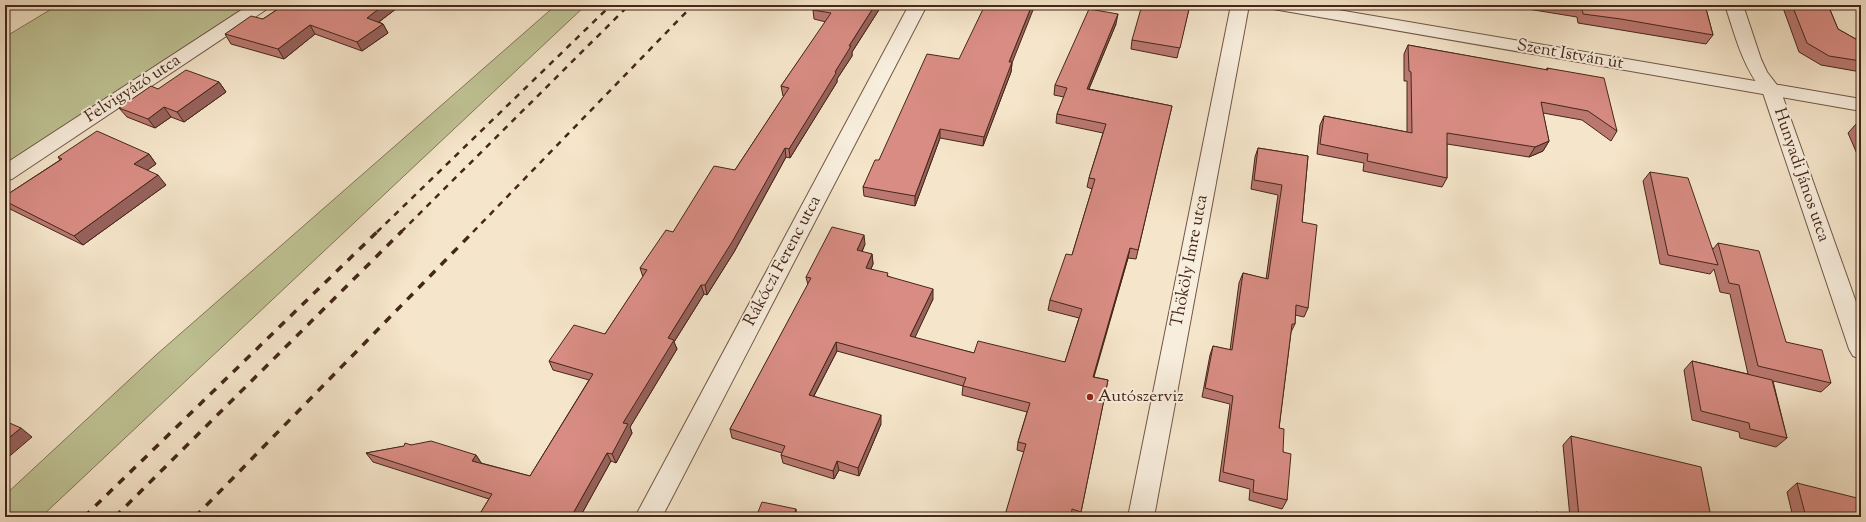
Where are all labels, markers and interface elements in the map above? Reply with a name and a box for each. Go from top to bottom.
street label: Szent István út [1515,34,1625,76]
street label: Felvigyázó utca [80,49,186,129]
street label: Hunyadi János utca [1767,105,1835,245]
street label: Rákóczi Ferenc utca [738,191,828,330]
street label: Thököly Imre utca [1165,193,1215,329]
place label: Autószerviz [1098,385,1184,409]
marker: Autószerviz [1085,392,1095,402]

